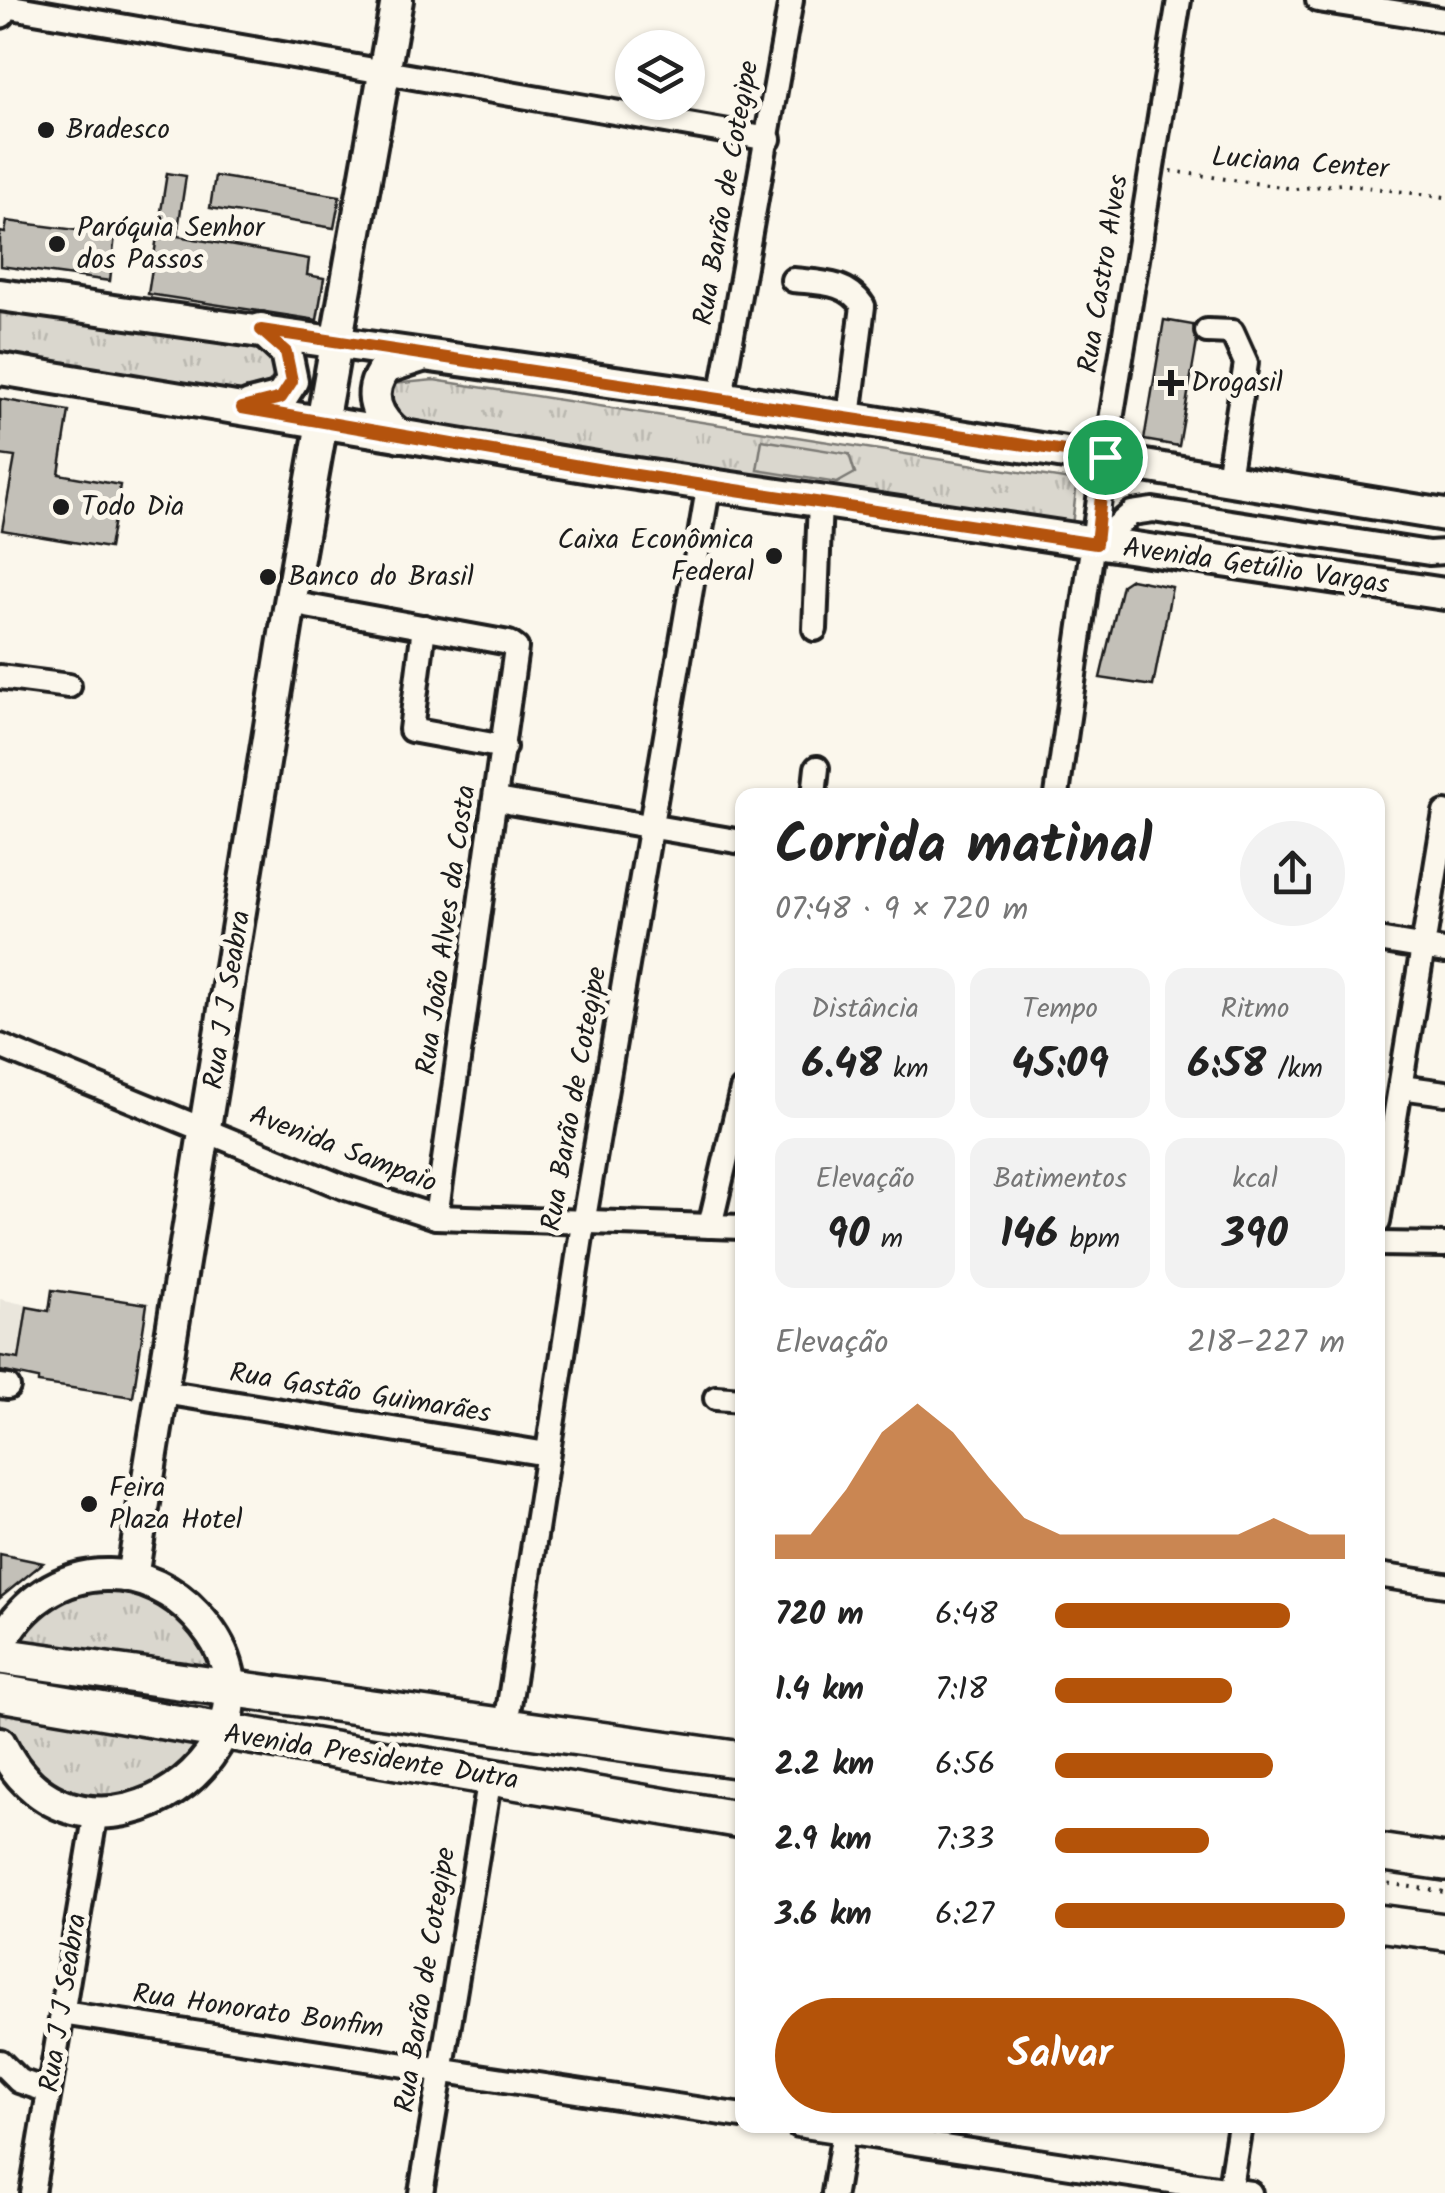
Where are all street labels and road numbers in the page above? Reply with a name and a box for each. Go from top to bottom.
street label: Rua Barão de Cotegipe [682,57,773,329]
street label: Luciana Center [1210,135,1392,193]
street label: Rua Castro Alves [1066,172,1142,376]
street label: Avenida Getúlio Vargas [1120,526,1392,608]
street label: Rua João Alves da Costa [404,782,490,1078]
street label: Rua J J Seabra [192,907,264,1093]
street label: Rua Barão de Cotegipe [530,963,621,1235]
street label: Avenida Sampaio [243,1094,443,1206]
street label: Rua Gastão Guimarães [226,1351,494,1437]
street label: Avenida Presidente Dutra [220,1712,522,1804]
street label: Rua Barão de Cotegipe [383,1844,469,2116]
street label: Rua J J Seabra [28,1910,100,2096]
street label: Rua Honorato Bonfim [130,1972,386,2052]

